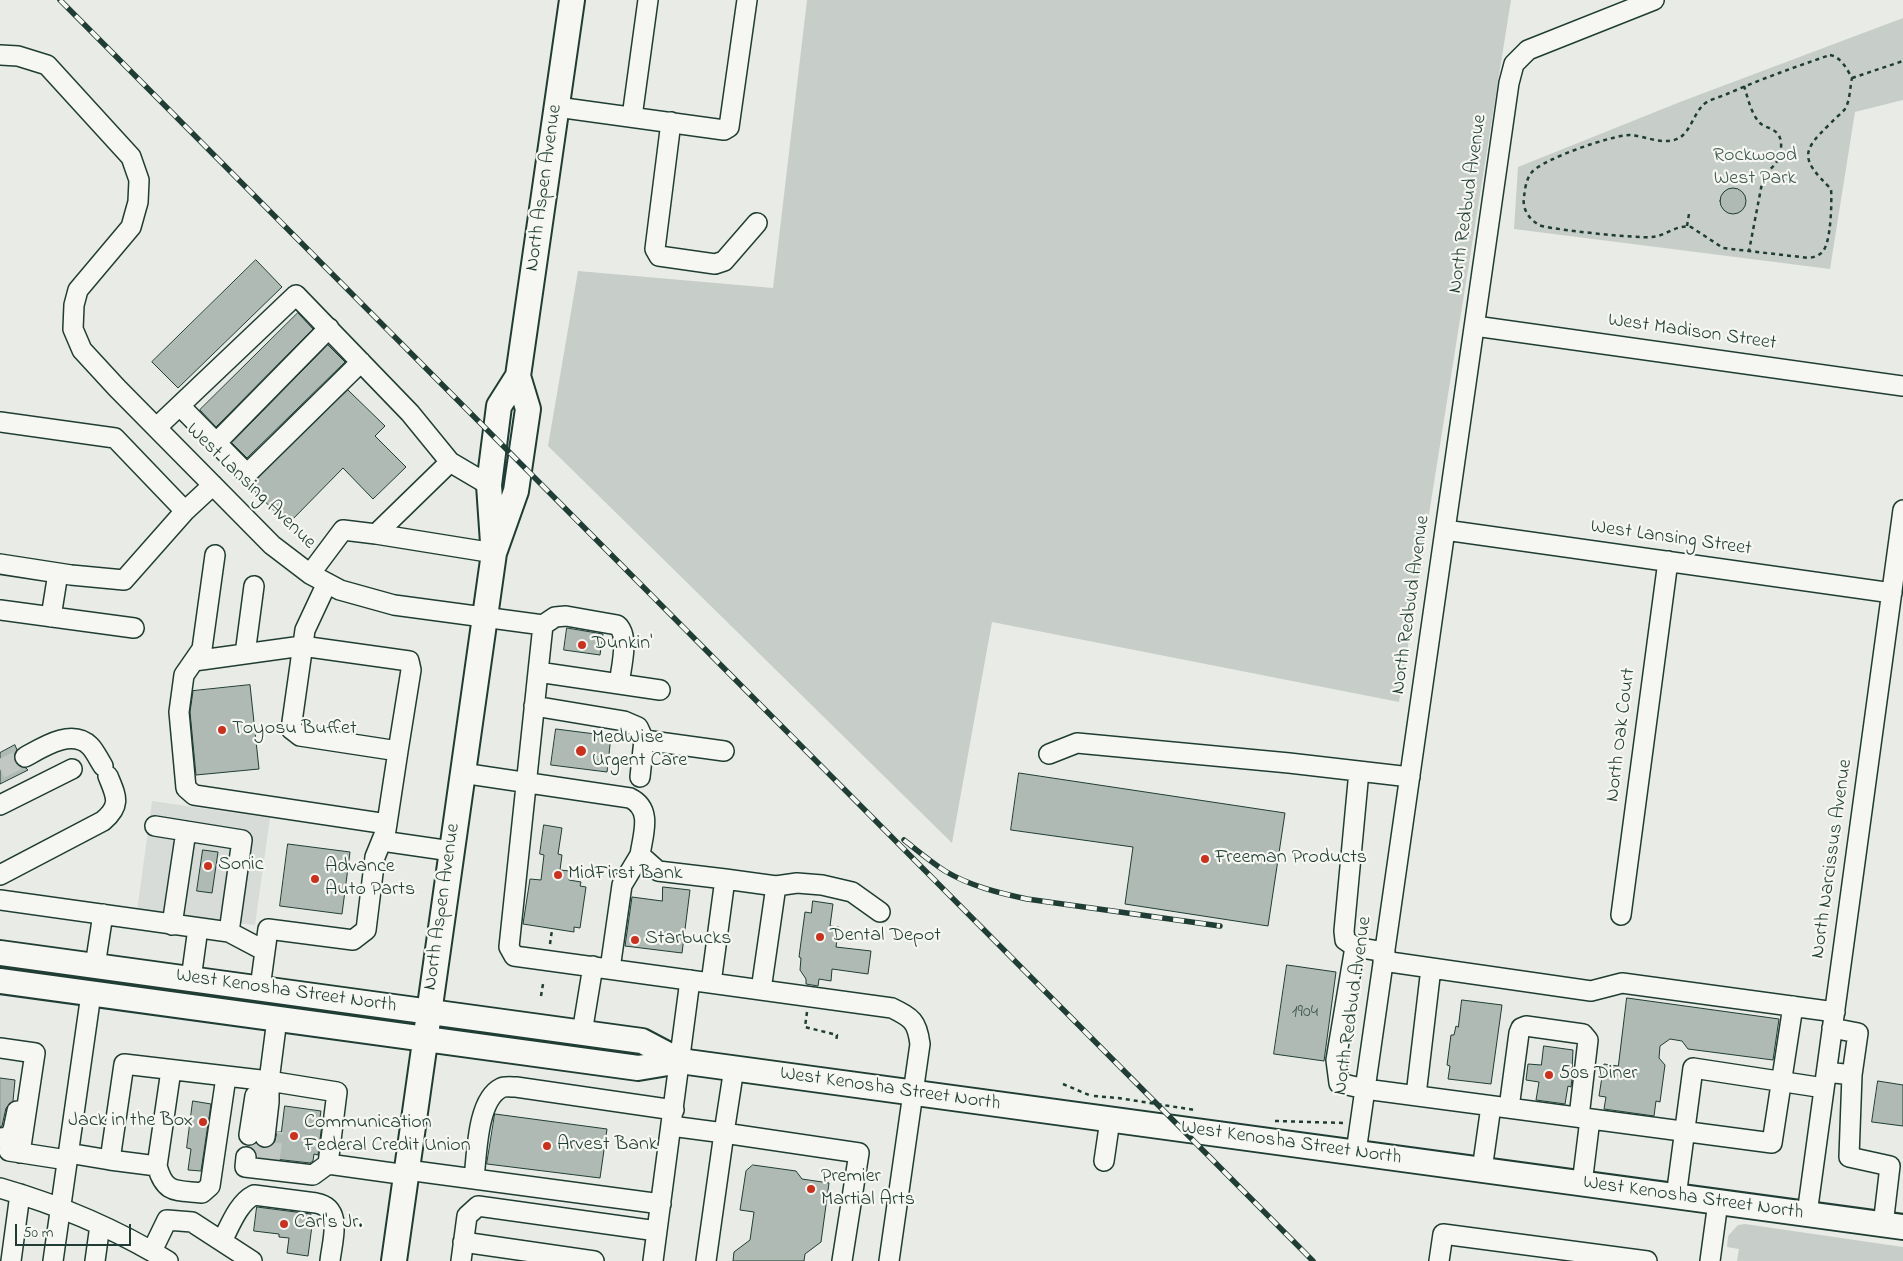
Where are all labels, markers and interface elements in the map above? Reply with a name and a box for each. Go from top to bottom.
street label: North Aspen Avenue [521,103,569,273]
street label: North Redbud Avenue [1445,113,1493,295]
park label: Rockwood West Park [1713,145,1797,192]
street label: West Madison Street [1606,309,1778,357]
street label: West Lansing Avenue [180,419,320,555]
street label: North Redbud Avenue [1388,514,1436,696]
street label: West Lansing Street [1589,516,1753,562]
place label: Dunkin' [592,633,652,657]
marker: Dunkin' [576,639,588,651]
street label: North Oak Court [1602,667,1642,803]
place label: Toyosu Buffet [232,718,357,742]
marker: Toyosu Buffet [216,724,228,736]
place label: MedWise Urgent Care [592,727,687,774]
marker: MedWise Urgent Care [574,744,588,758]
street label: North Narcissus Avenue [1807,758,1859,960]
street label: North Aspen Avenue [419,822,467,992]
place label: Freeman Products [1215,847,1367,871]
marker: Freeman Products [1199,853,1211,865]
place label: Sonic [218,854,264,878]
place label: Advance Auto Parts [325,856,415,903]
marker: Sonic [202,860,214,872]
place label: MidFirst Bank [568,863,683,887]
marker: MidFirst Bank [552,869,564,881]
marker: Advance Auto Parts [309,873,321,885]
street label: North Redbud Avenue [1330,915,1378,1097]
place label: Dental Depot [830,925,941,949]
place label: Starbucks [645,928,731,952]
marker: Dental Depot [814,931,826,943]
marker: Starbucks [629,934,641,946]
street label: West Kenosha Street North [174,965,398,1019]
house number: 1904 [1292,1002,1318,1024]
street label: West Kenosha Street North [778,1063,1002,1117]
place label: 50s Diner [1559,1063,1638,1087]
marker: 50s Diner [1543,1069,1555,1081]
place label: Jack in the Box [68,1110,193,1134]
place label: Communication Federal Credit Union [304,1112,471,1159]
marker: Jack in the Box [197,1116,209,1128]
street label: West Kenosha Street North [1179,1117,1403,1171]
marker: Communication Federal Credit Union [288,1130,300,1142]
place label: Arvest Bank [557,1134,658,1158]
marker: Arvest Bank [541,1140,553,1152]
place label: Premier Martial Arts [821,1166,915,1213]
street label: West Kenosha Street North [1581,1172,1805,1226]
marker: Premier Martial Arts [805,1183,817,1195]
place label: Carl's Jr. [294,1212,363,1236]
scale bar [18,1214,134,1246]
marker: Carl's Jr. [278,1218,290,1230]
text: 50 m [23,1222,53,1244]

